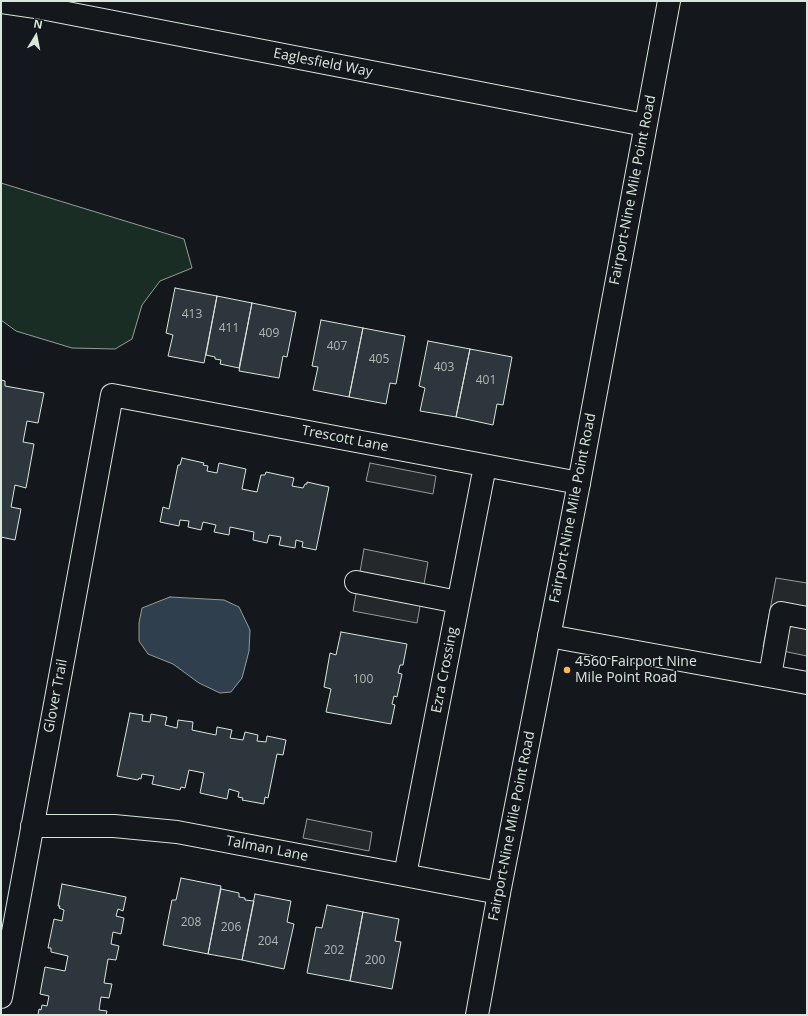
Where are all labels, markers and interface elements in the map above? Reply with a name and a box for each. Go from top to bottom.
north arrow [16,16,56,56]
text: N [32,16,44,32]
street label: Eaglesfield Way [272,45,374,81]
street label: Fairport-Nine Mile Point Road [606,94,660,286]
house number: 413 [182,308,202,322]
house number: 411 [219,322,239,336]
house number: 409 [259,327,279,341]
house number: 407 [327,340,347,354]
house number: 405 [369,353,389,367]
house number: 403 [434,361,454,375]
house number: 401 [476,374,496,388]
street label: Fairport-Nine Mile Point Road [546,412,600,604]
street label: Trescott Lane [300,422,390,456]
street label: Ezra Crossing [428,625,462,715]
place label: 4560 Fairport Nine Mile Point Road [575,654,697,686]
street label: Glover Trail [41,658,71,734]
marker: 4560 Fairport Nine Mile Point Road [562,665,572,675]
house number: 100 [353,673,373,687]
street label: Fairport-Nine Mile Point Road [485,730,539,922]
street label: Talman Lane [224,833,310,865]
house number: 208 [181,916,201,930]
house number: 206 [221,921,241,935]
house number: 204 [258,935,278,949]
house number: 202 [324,944,344,958]
house number: 200 [365,954,385,968]

